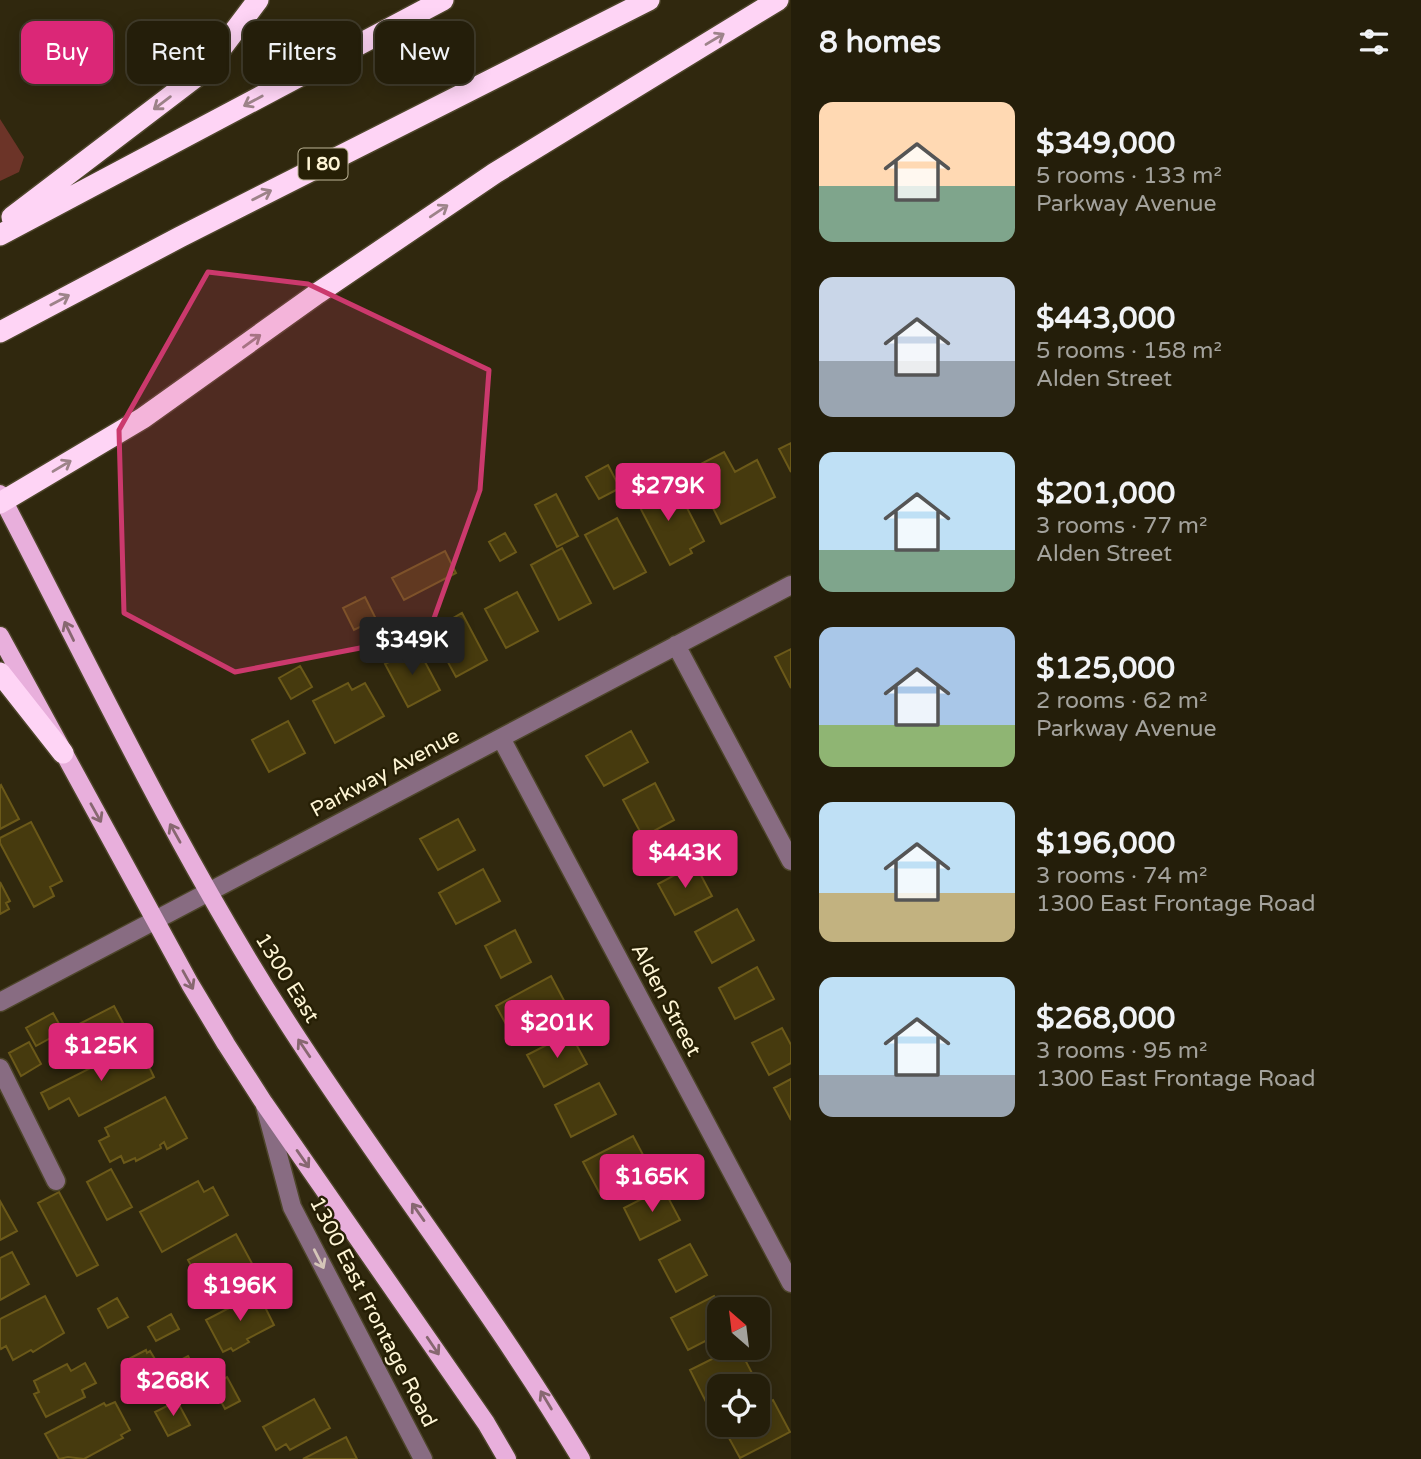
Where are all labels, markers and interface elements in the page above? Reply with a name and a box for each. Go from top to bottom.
chip: Buy [21,21,113,84]
chip: Rent [127,21,229,84]
chip: Filters [243,21,361,84]
chip: New [375,21,474,84]
icon: filters [1355,23,1393,61]
text: 8 homes [819,24,941,61]
one-way arrow [704,31,724,45]
one-way arrow [243,94,263,108]
one-way arrow [153,95,172,110]
text: $349,000 [1036,125,1175,162]
icon: home [875,130,959,214]
road number: I 80 [298,148,348,180]
text: 5 rooms · 133 m² [1036,162,1222,190]
one-way arrow [251,188,272,202]
text: Parkway Avenue [1036,190,1217,218]
one-way arrow [429,204,448,218]
one-way arrow [49,293,70,306]
text: $443,000 [1036,300,1175,337]
icon: home [875,305,959,389]
one-way arrow [242,333,261,348]
text: 5 rooms · 158 m² [1036,337,1222,365]
text: Alden Street [1036,365,1172,393]
one-way arrow [52,459,72,473]
pin: $279K [619,463,717,523]
text: $279K [632,472,704,500]
text: $201,000 [1036,475,1175,512]
icon: home [875,480,959,564]
text: 3 rooms · 77 m² [1036,512,1207,540]
text: Alden Street [1036,540,1172,568]
pin: $349K [363,618,461,677]
one-way arrow [62,621,76,642]
text: $349K [376,626,448,654]
text: $125,000 [1036,650,1175,687]
icon: home [875,655,959,739]
text: 2 rooms · 62 m² [1036,687,1207,715]
text: Parkway Avenue [1036,715,1217,743]
street label: Parkway Avenue [306,723,464,823]
one-way arrow [89,802,103,822]
one-way arrow [168,823,182,843]
text: $196,000 [1036,825,1175,862]
pin: $443K [636,830,734,890]
icon: home [875,830,959,914]
text: $443K [649,839,721,867]
text: 3 rooms · 74 m² [1036,862,1207,890]
text: 1300 East Frontage Road [1036,890,1315,918]
street label: 1300 East [250,928,324,1028]
street label: Alden Street [626,939,706,1061]
one-way arrow [182,969,195,990]
pin: $201K [508,1000,606,1060]
text: $268,000 [1036,1000,1175,1037]
icon: home [875,1005,959,1089]
text: $201K [521,1009,593,1037]
pin: $125K [52,1024,150,1083]
text: $125K [65,1032,137,1060]
text: 3 rooms · 95 m² [1036,1037,1207,1065]
one-way arrow [297,1039,311,1058]
text: 1300 East Frontage Road [1036,1065,1315,1093]
one-way arrow [296,1149,310,1168]
pin: $165K [603,1154,701,1214]
text: $165K [616,1163,688,1191]
street label: 1300 East Frontage Road [304,1193,442,1431]
one-way arrow [411,1203,425,1222]
one-way arrow [313,1248,327,1269]
pin: $196K [191,1264,289,1323]
text: $196K [204,1272,276,1300]
north arrow [707,1297,770,1360]
map controls [707,1297,770,1437]
one-way arrow [426,1336,440,1355]
pin: $268K [124,1358,222,1418]
text: $268K [137,1367,209,1395]
button: locate [707,1374,770,1437]
one-way arrow [539,1391,553,1411]

